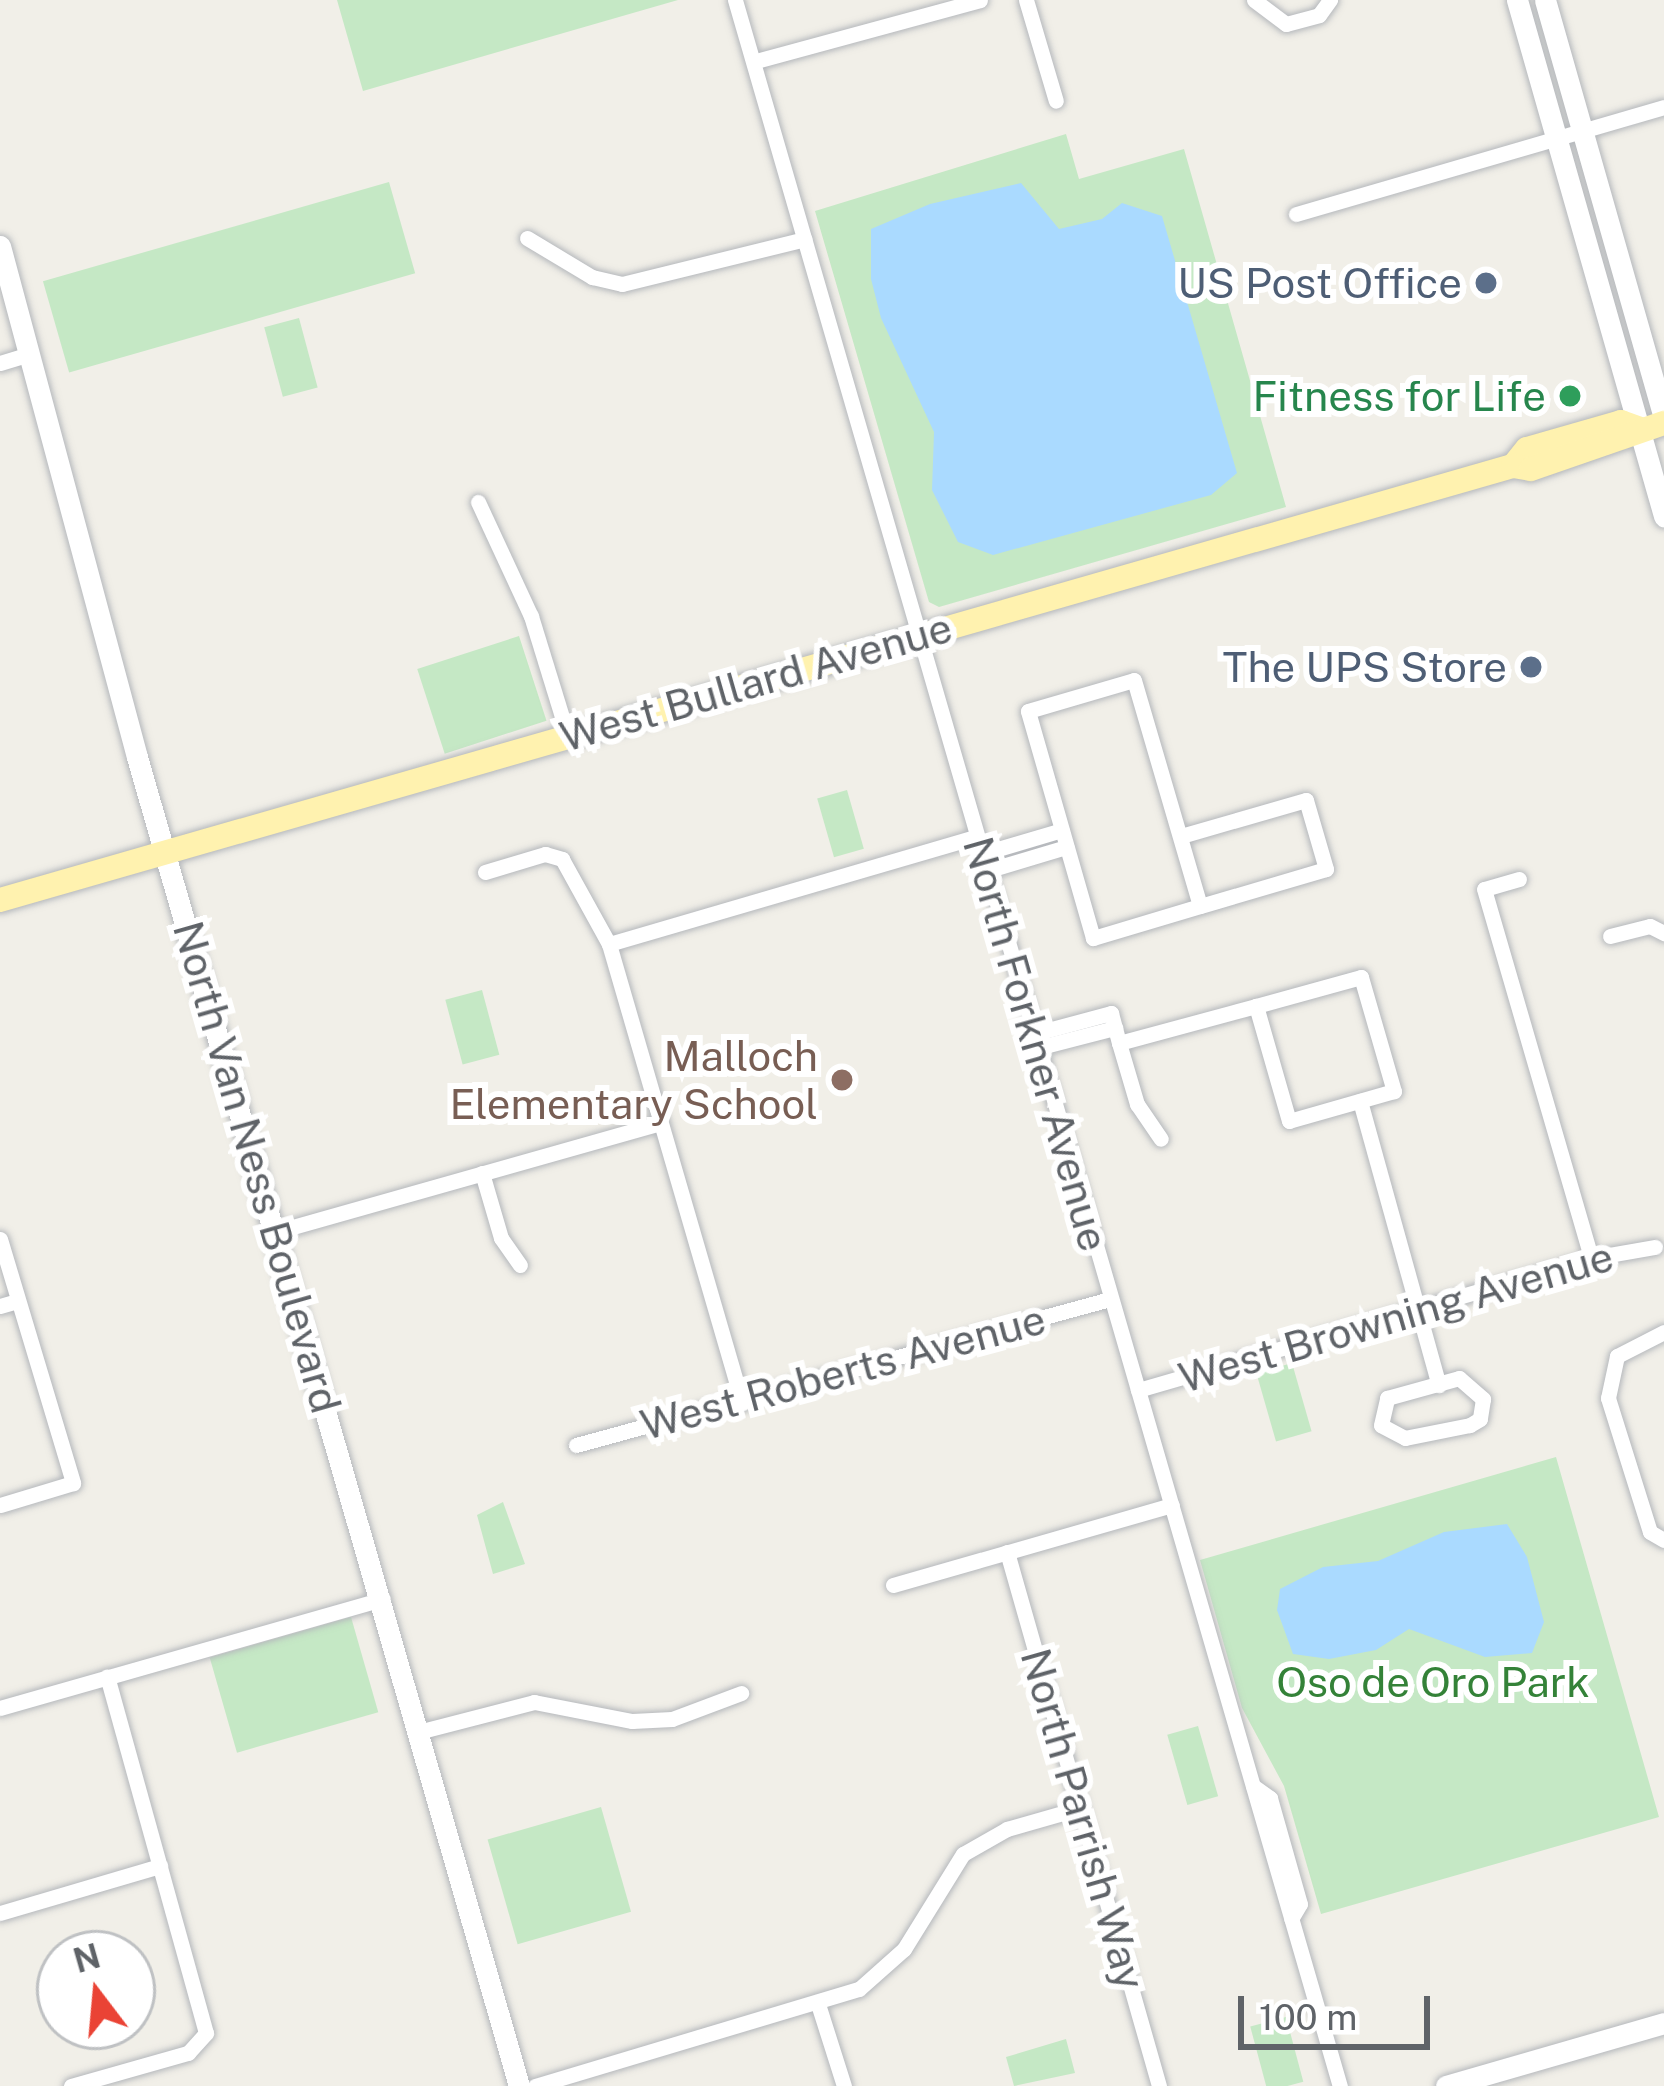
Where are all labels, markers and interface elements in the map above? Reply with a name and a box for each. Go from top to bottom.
place label: US Post Office [1177,258,1462,308]
marker: US Post Office [1473,270,1499,296]
place label: Fitness for Life [1252,371,1546,421]
marker: Fitness for Life [1557,383,1583,409]
street label: West Bullard Avenue [554,602,958,762]
place label: The UPS Store [1222,642,1507,692]
marker: The UPS Store [1518,654,1544,680]
street label: North Forkner Avenue [953,831,1119,1257]
street label: North Van Ness Boulevard [162,915,352,1419]
place label: Malloch Elementary School [449,1031,818,1130]
marker: Malloch Elementary School [829,1067,855,1093]
street label: West Browning Avenue [1173,1231,1619,1403]
street label: West Roberts Avenue [635,1294,1051,1450]
street label: North Parrish Way [1010,1642,1156,1996]
park label: Oso de Oro Park [1275,1657,1591,1707]
north arrow [36,1930,156,2050]
text: N [69,1936,105,1980]
scale bar [1244,1972,1436,2046]
text: 100 m [1259,1996,1357,2038]

